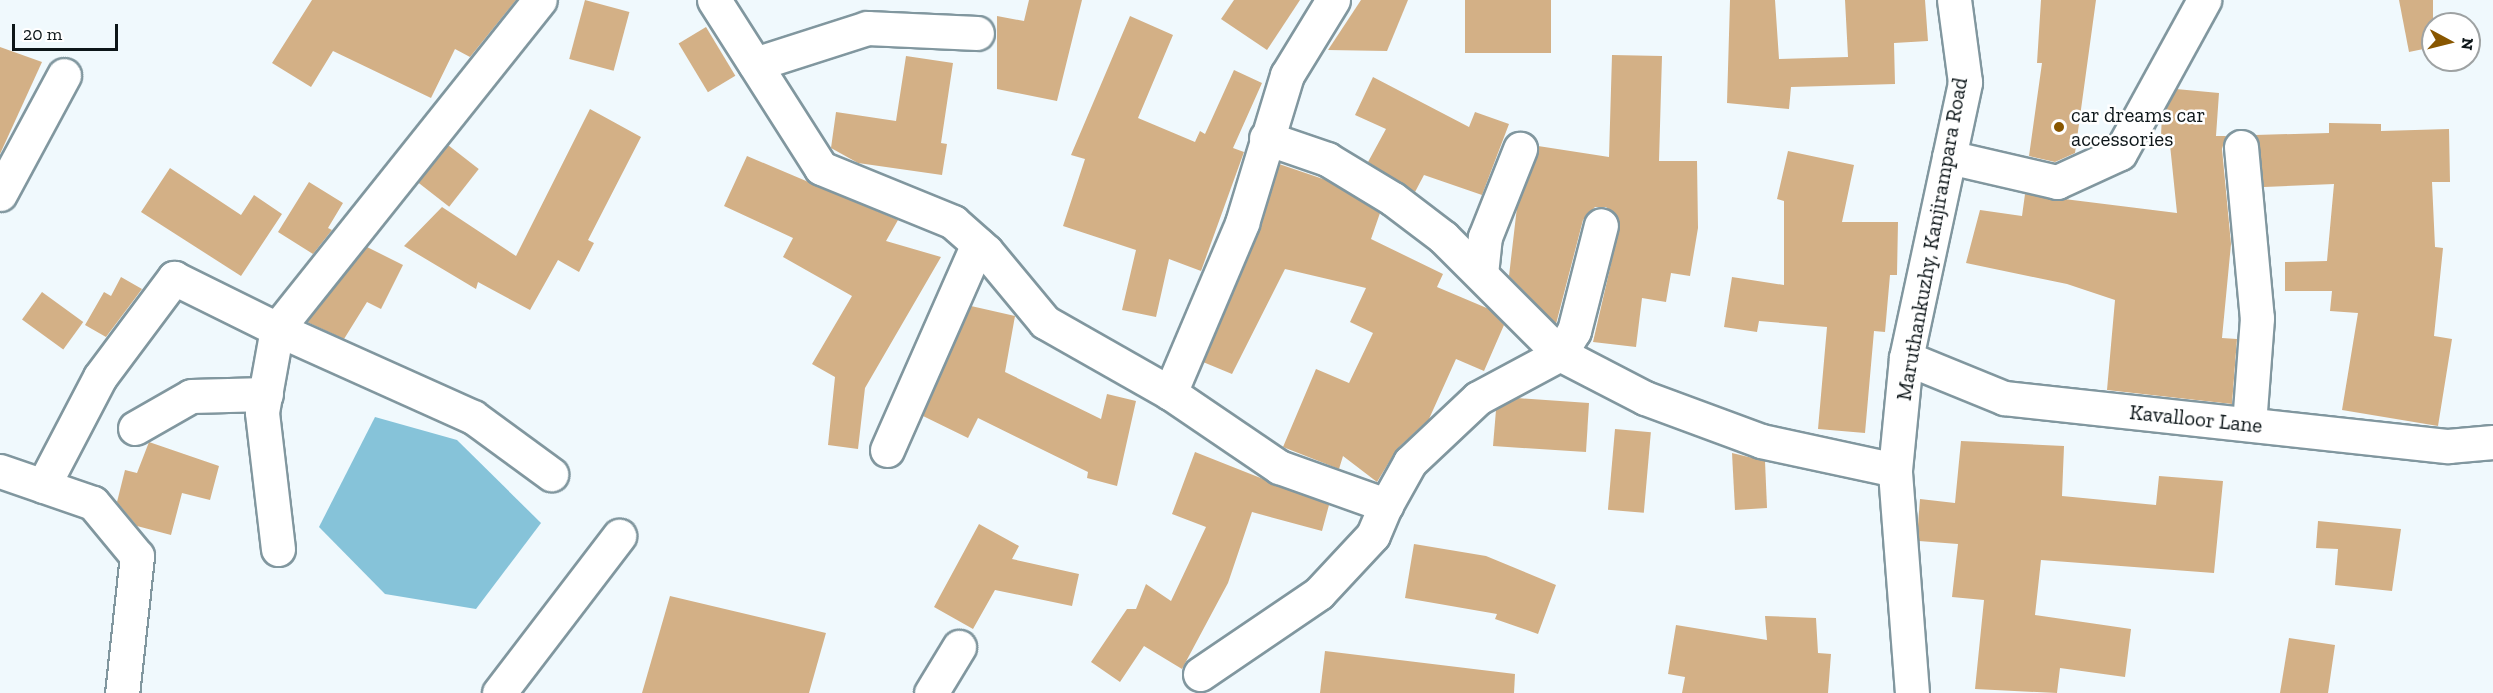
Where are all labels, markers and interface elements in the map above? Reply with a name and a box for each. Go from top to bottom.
scale bar [15,12,122,50]
north arrow [2421,12,2481,72]
text: 20 m [23,23,62,45]
text: N [2457,37,2478,51]
street label: Maruthankuzhy, Kanjirampara Road [1891,75,1973,403]
place label: car dreams car accessories [2071,102,2206,152]
marker: car dreams car accessories [2052,120,2066,134]
street label: Kavalloor Lane [2128,399,2264,439]

